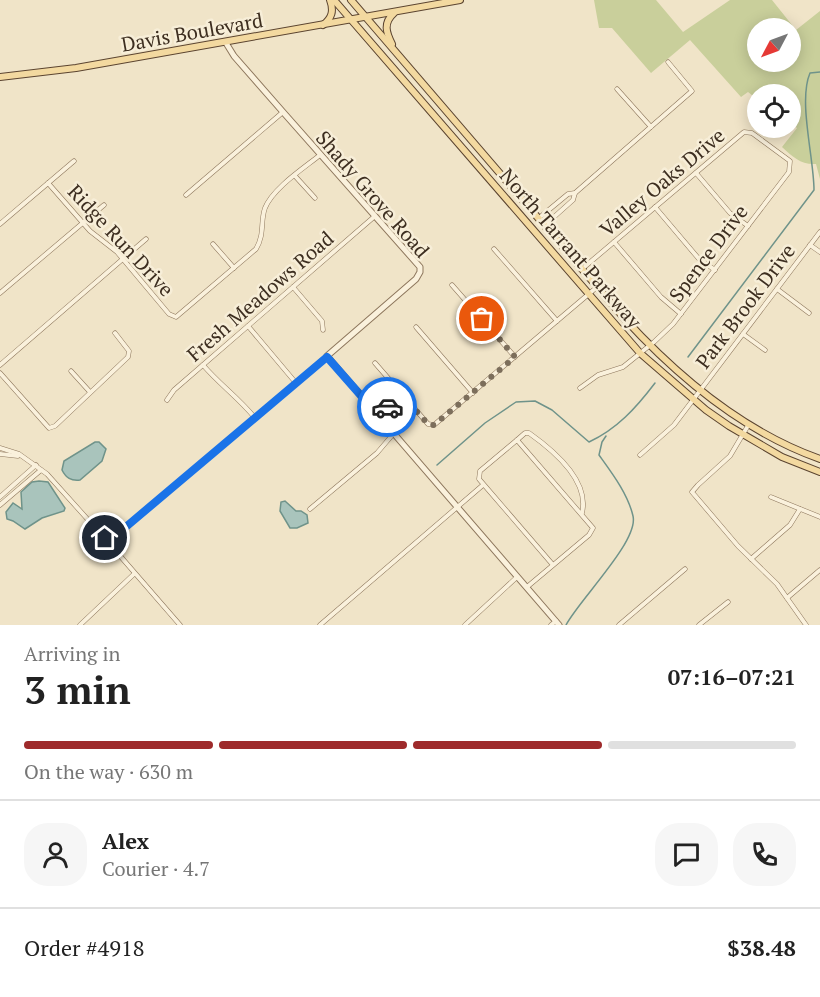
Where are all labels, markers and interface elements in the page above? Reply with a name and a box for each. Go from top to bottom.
street label: Davis Boulevard [119,6,265,58]
north arrow [747,18,801,72]
map controls [747,18,801,138]
button: locate [747,84,801,138]
street label: Valley Oaks Drive [594,122,730,242]
street label: Shady Grove Road [310,125,436,263]
street label: North Tarrant Parkway [494,162,649,334]
street label: Ridge Run Drive [62,178,180,302]
street label: Spence Drive [662,199,754,307]
street label: Fresh Meadows Road [181,225,339,367]
street label: Park Brook Drive [689,238,801,374]
pin [456,293,507,344]
icon: bag [465,302,498,335]
courier [357,377,417,437]
icon: car [371,391,404,424]
pin [79,512,130,563]
icon: home [88,521,121,554]
text: Arriving in [24,640,120,667]
text: 07:16–07:21 [668,662,796,691]
text: 3 min [24,663,131,715]
text: On the way · 630 m [24,758,193,785]
button: person [24,823,87,886]
button: chat [655,823,718,886]
button: phone [733,823,796,886]
text: Alex [102,826,149,855]
text: Courier · 4.7 [102,855,210,882]
text: Order #4918 [24,933,144,962]
text: $38.48 [727,933,796,962]

